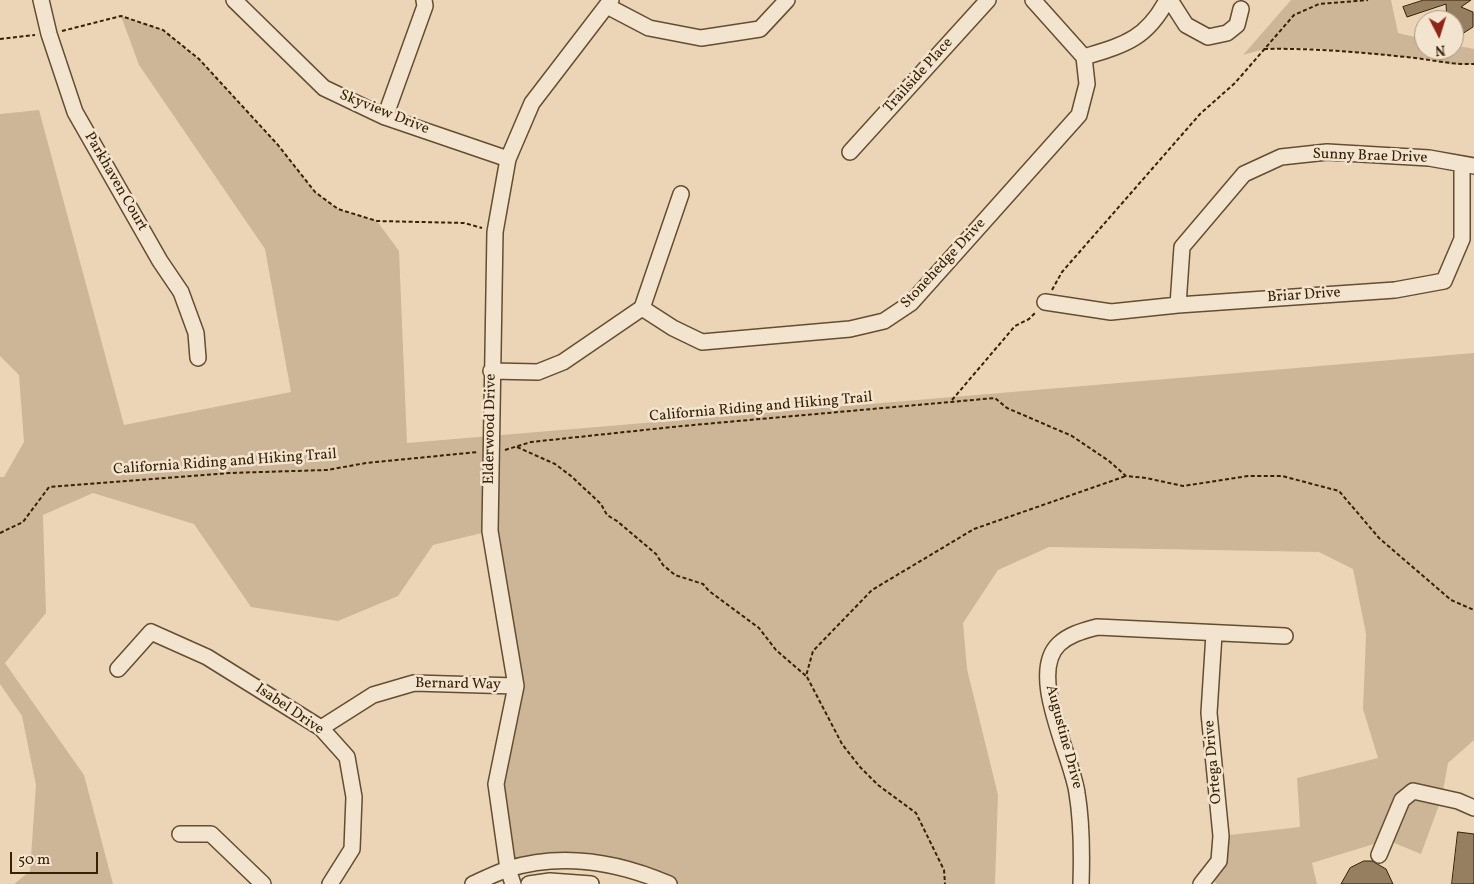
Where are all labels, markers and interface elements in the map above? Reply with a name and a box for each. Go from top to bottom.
north arrow [1414,10,1464,60]
street label: Trailside Place [881,35,957,117]
text: N [1434,40,1446,59]
street label: Skyview Drive [336,87,432,139]
street label: Parkhaven Court [79,129,151,235]
street label: Sunny Brae Drive [1312,146,1428,168]
street label: Stonehedge Drive [898,215,990,313]
street label: Briar Drive [1267,284,1341,308]
street label: Elderwood Drive [481,373,501,485]
street label: California Riding and Hiking Trail [649,389,873,427]
street label: California Riding and Hiking Trail [113,446,337,480]
street label: Bernard Way [415,675,501,695]
street label: Isabel Drive [251,681,327,739]
street label: Augustine Drive [1040,683,1086,791]
street label: Ortega Drive [1201,719,1227,805]
scale bar [12,842,100,874]
text: 50 m [18,850,50,871]

